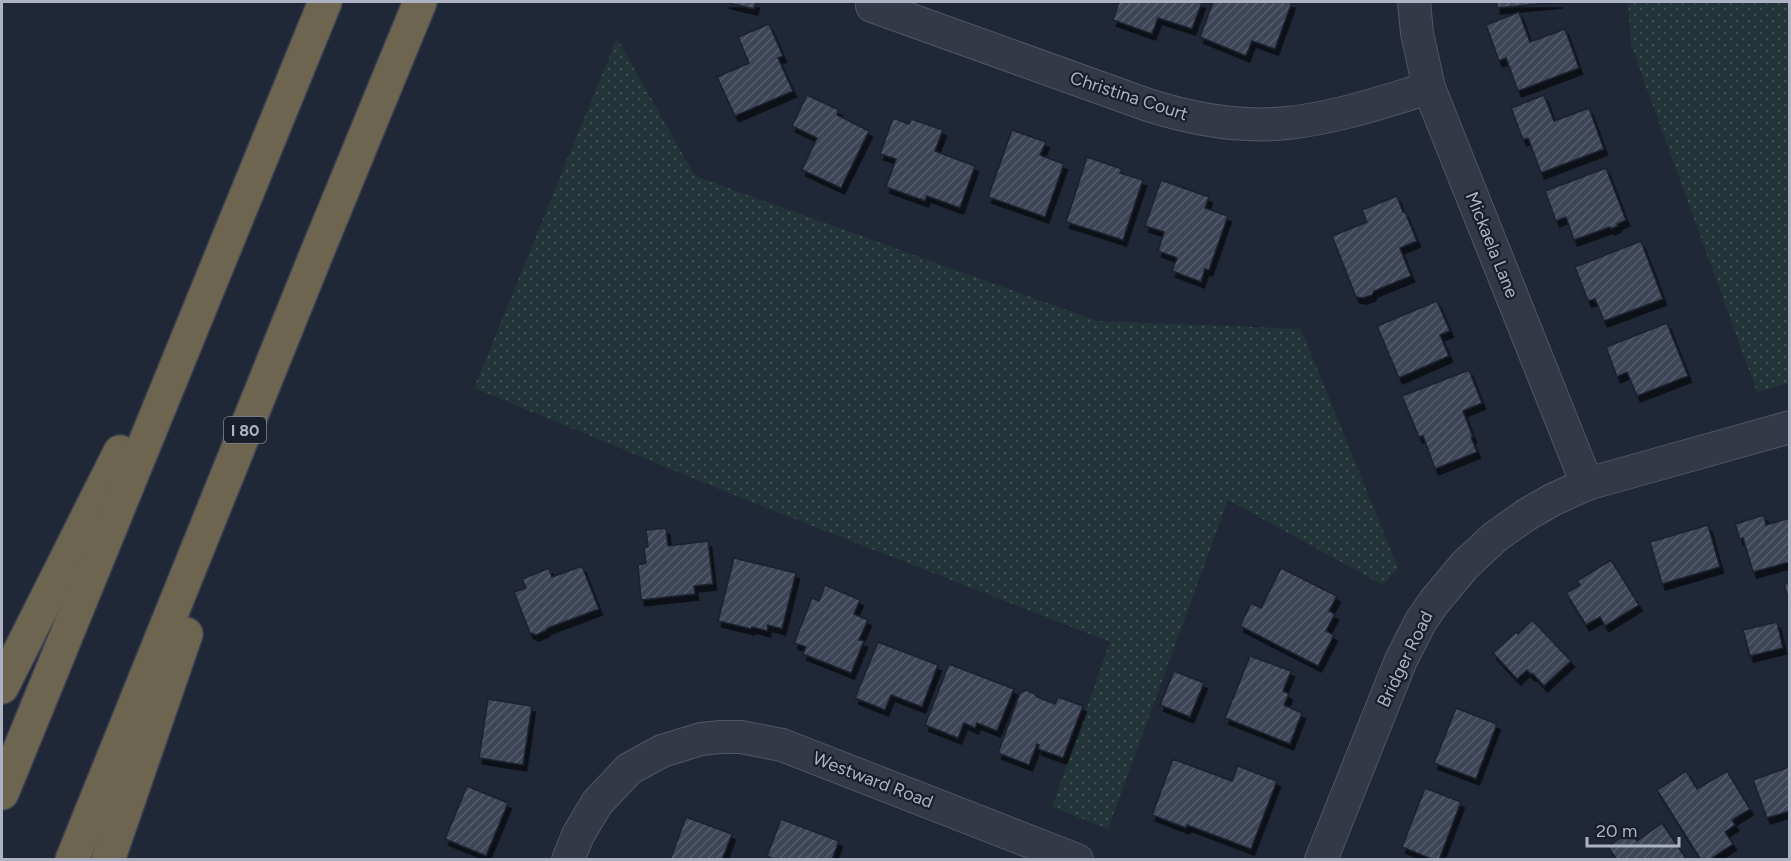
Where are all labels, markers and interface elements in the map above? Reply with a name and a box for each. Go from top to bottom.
street label: Christina Court [1067,67,1191,125]
street label: Mickaela Lane [1461,189,1523,302]
road number: I 80 [224,417,266,443]
street label: Bridger Road [1372,607,1438,711]
street label: Westward Road [810,747,936,813]
scale bar [1587,810,1678,848]
text: 20 m [1596,820,1637,842]

